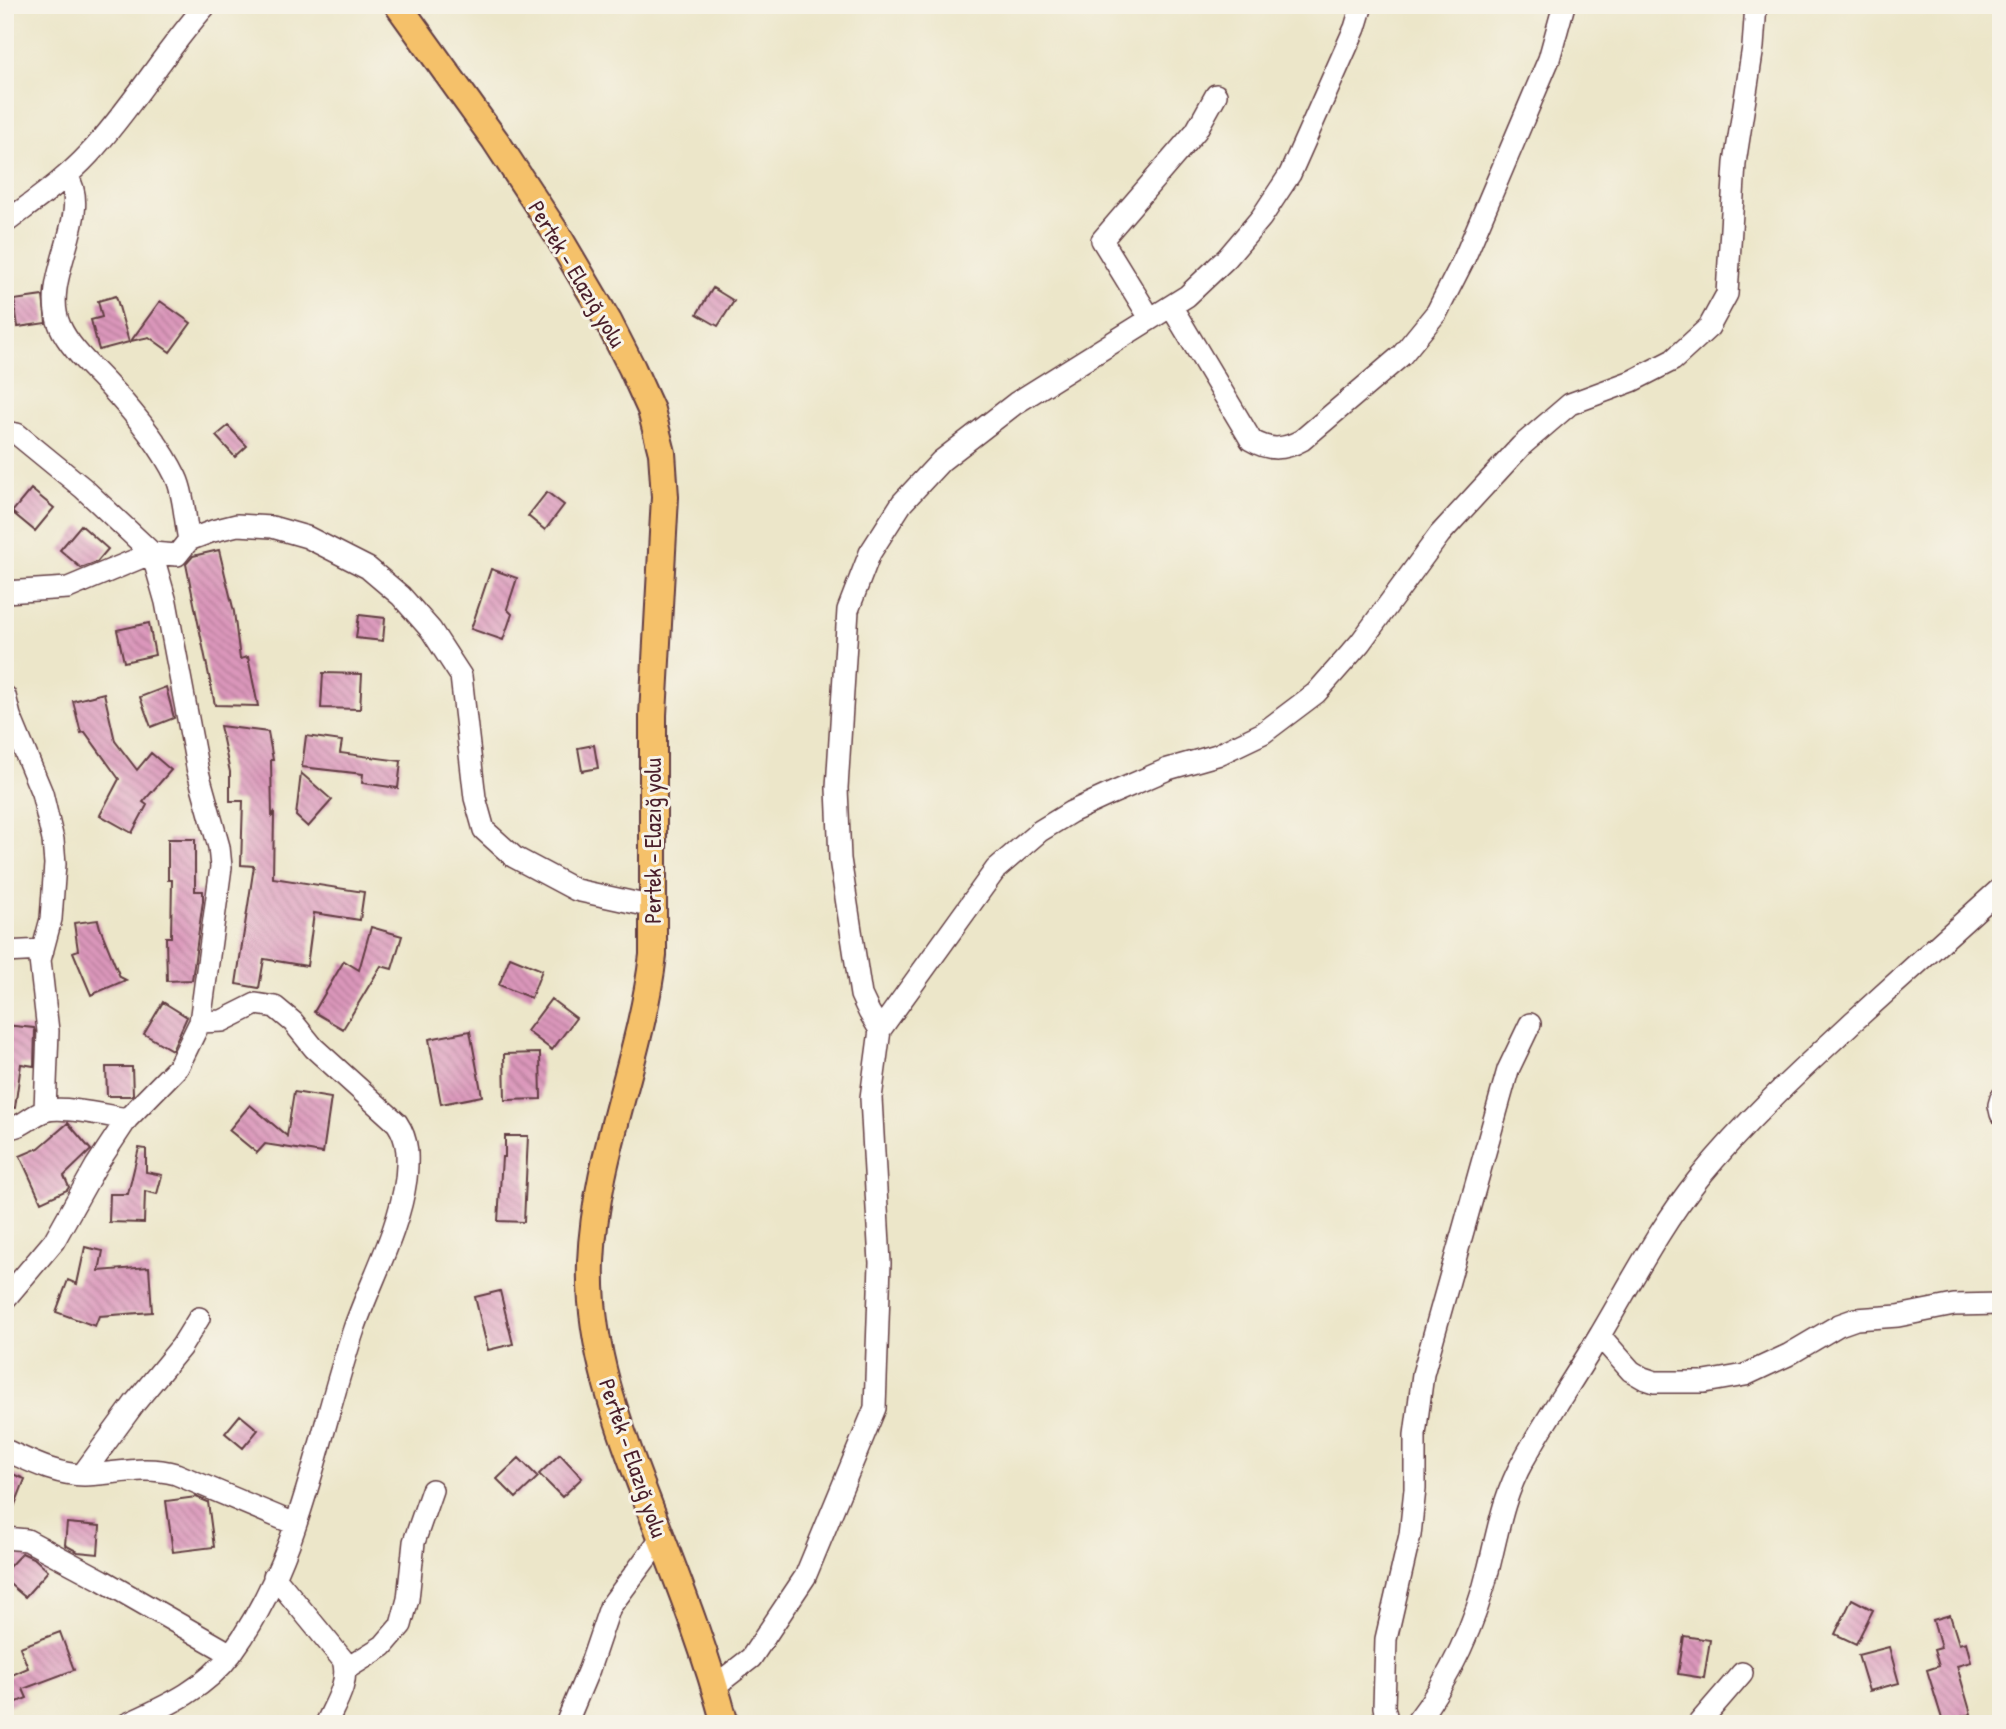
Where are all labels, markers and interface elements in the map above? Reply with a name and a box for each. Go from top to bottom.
street label: Pertek - Elazığ yolu [521,195,633,353]
street label: Pertek - Elazığ yolu [637,758,668,924]
street label: Pertek - Elazığ yolu [592,1374,675,1541]

